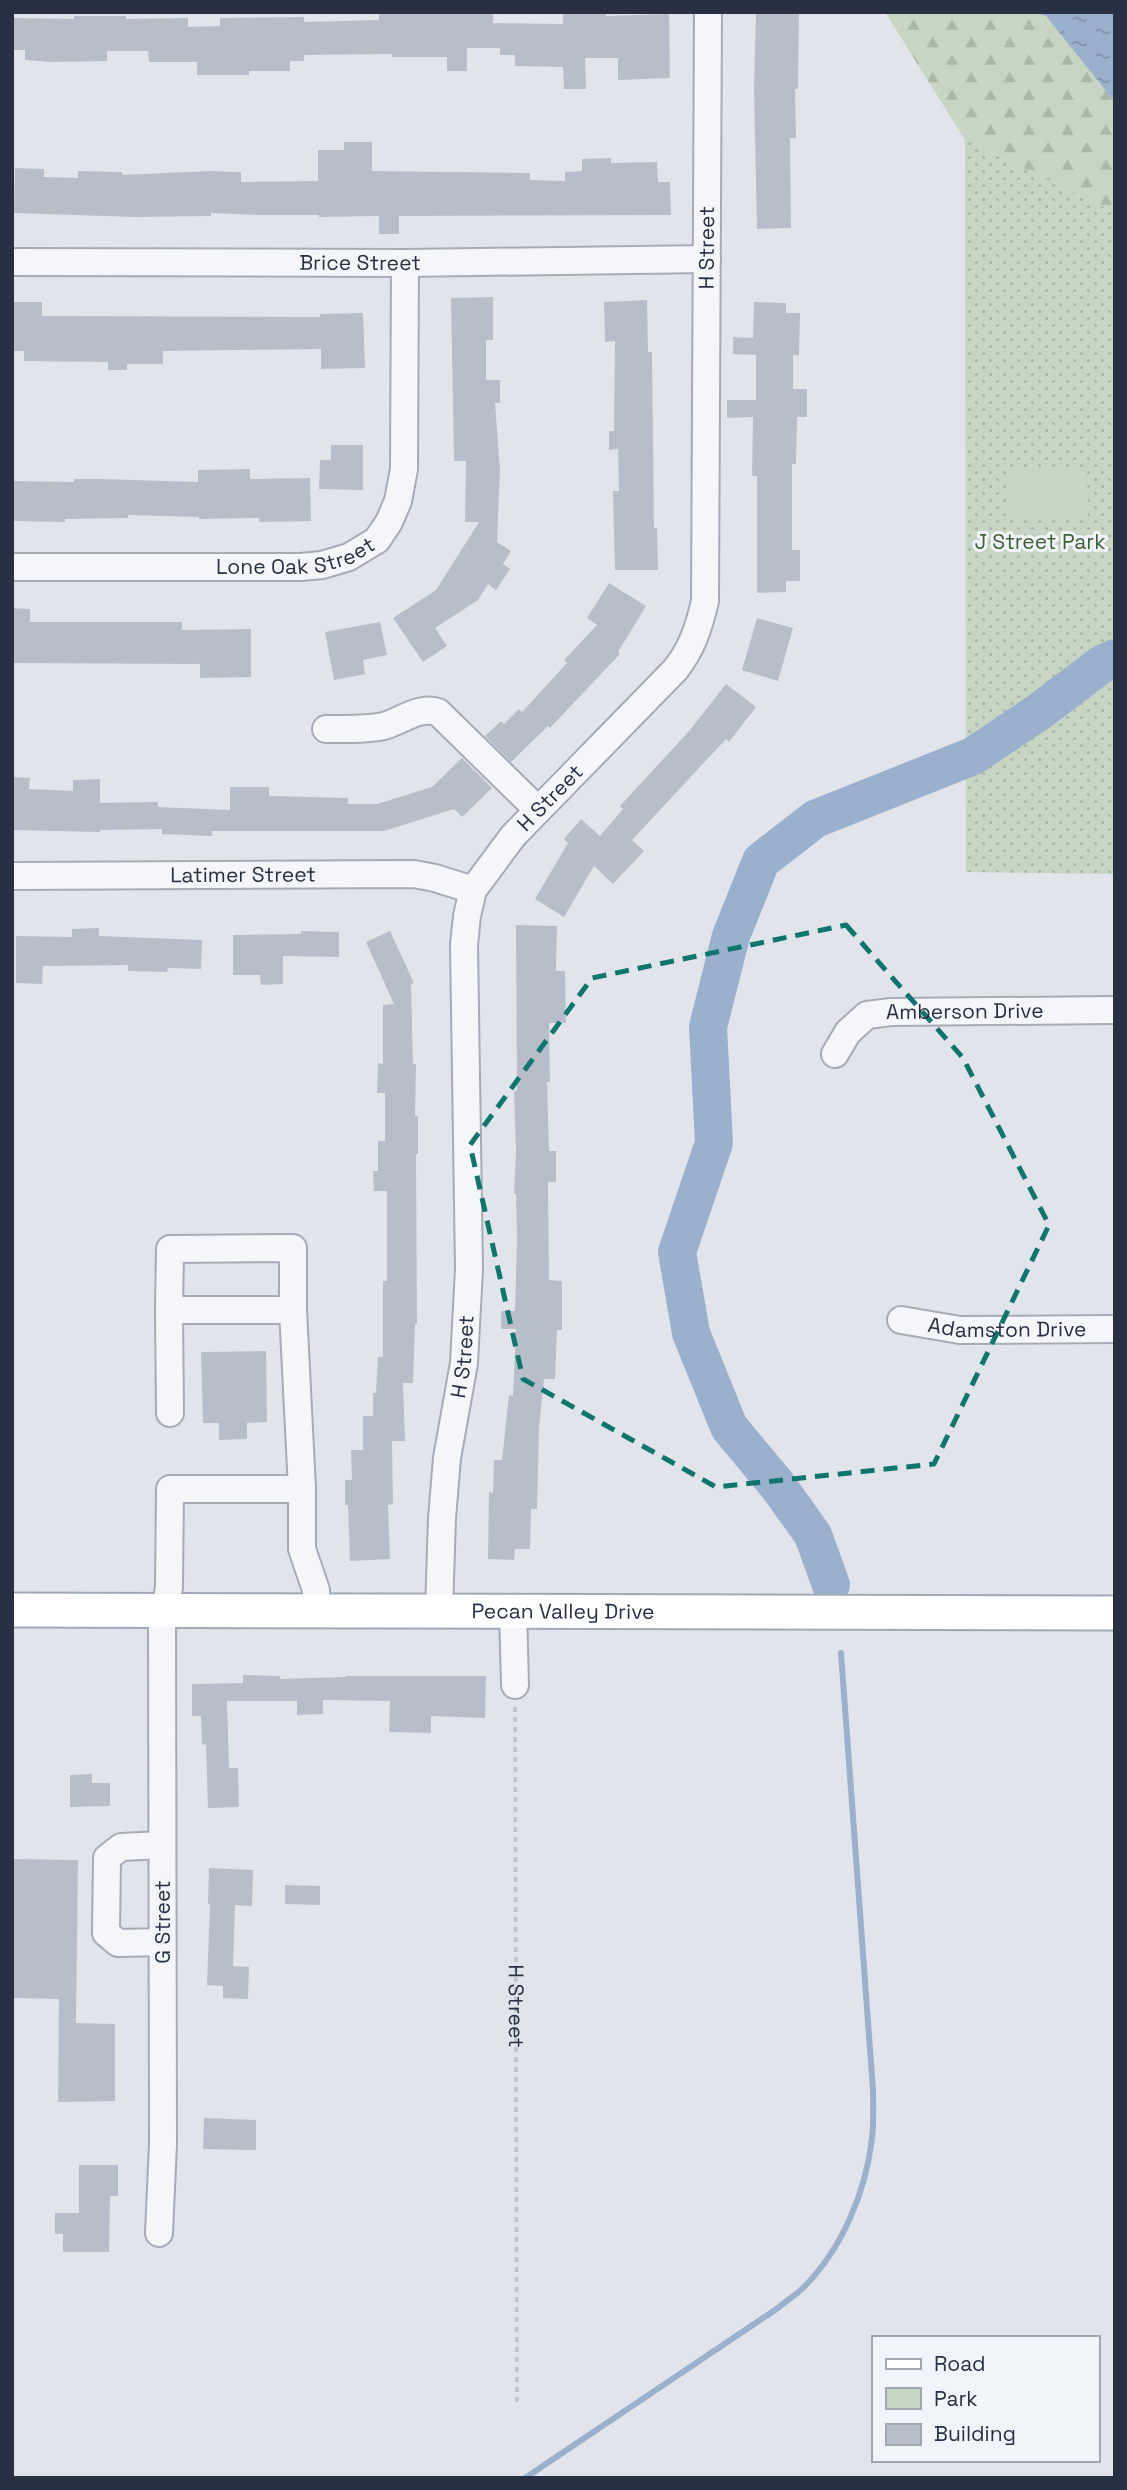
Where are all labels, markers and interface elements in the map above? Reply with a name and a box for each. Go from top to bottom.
street label: H Street [693,206,720,290]
street label: Brice Street [299,249,421,276]
park label: J Street Park [974,528,1106,555]
street label: Lone Oak Street [216,531,380,580]
street label: H Street [511,758,588,837]
street label: Latimer Street [170,860,316,888]
street label: Amberson Drive [886,997,1044,1025]
street label: Adamston Drive [926,1311,1087,1343]
street label: H Street [444,1314,480,1400]
street label: Pecan Valley Drive [471,1597,655,1625]
street label: G Street [149,1880,176,1964]
street label: H Street [503,1964,530,2048]
legend [872,2336,1099,2462]
text: Road [934,2350,986,2377]
text: Park [934,2385,978,2412]
text: Building [934,2420,1016,2447]

